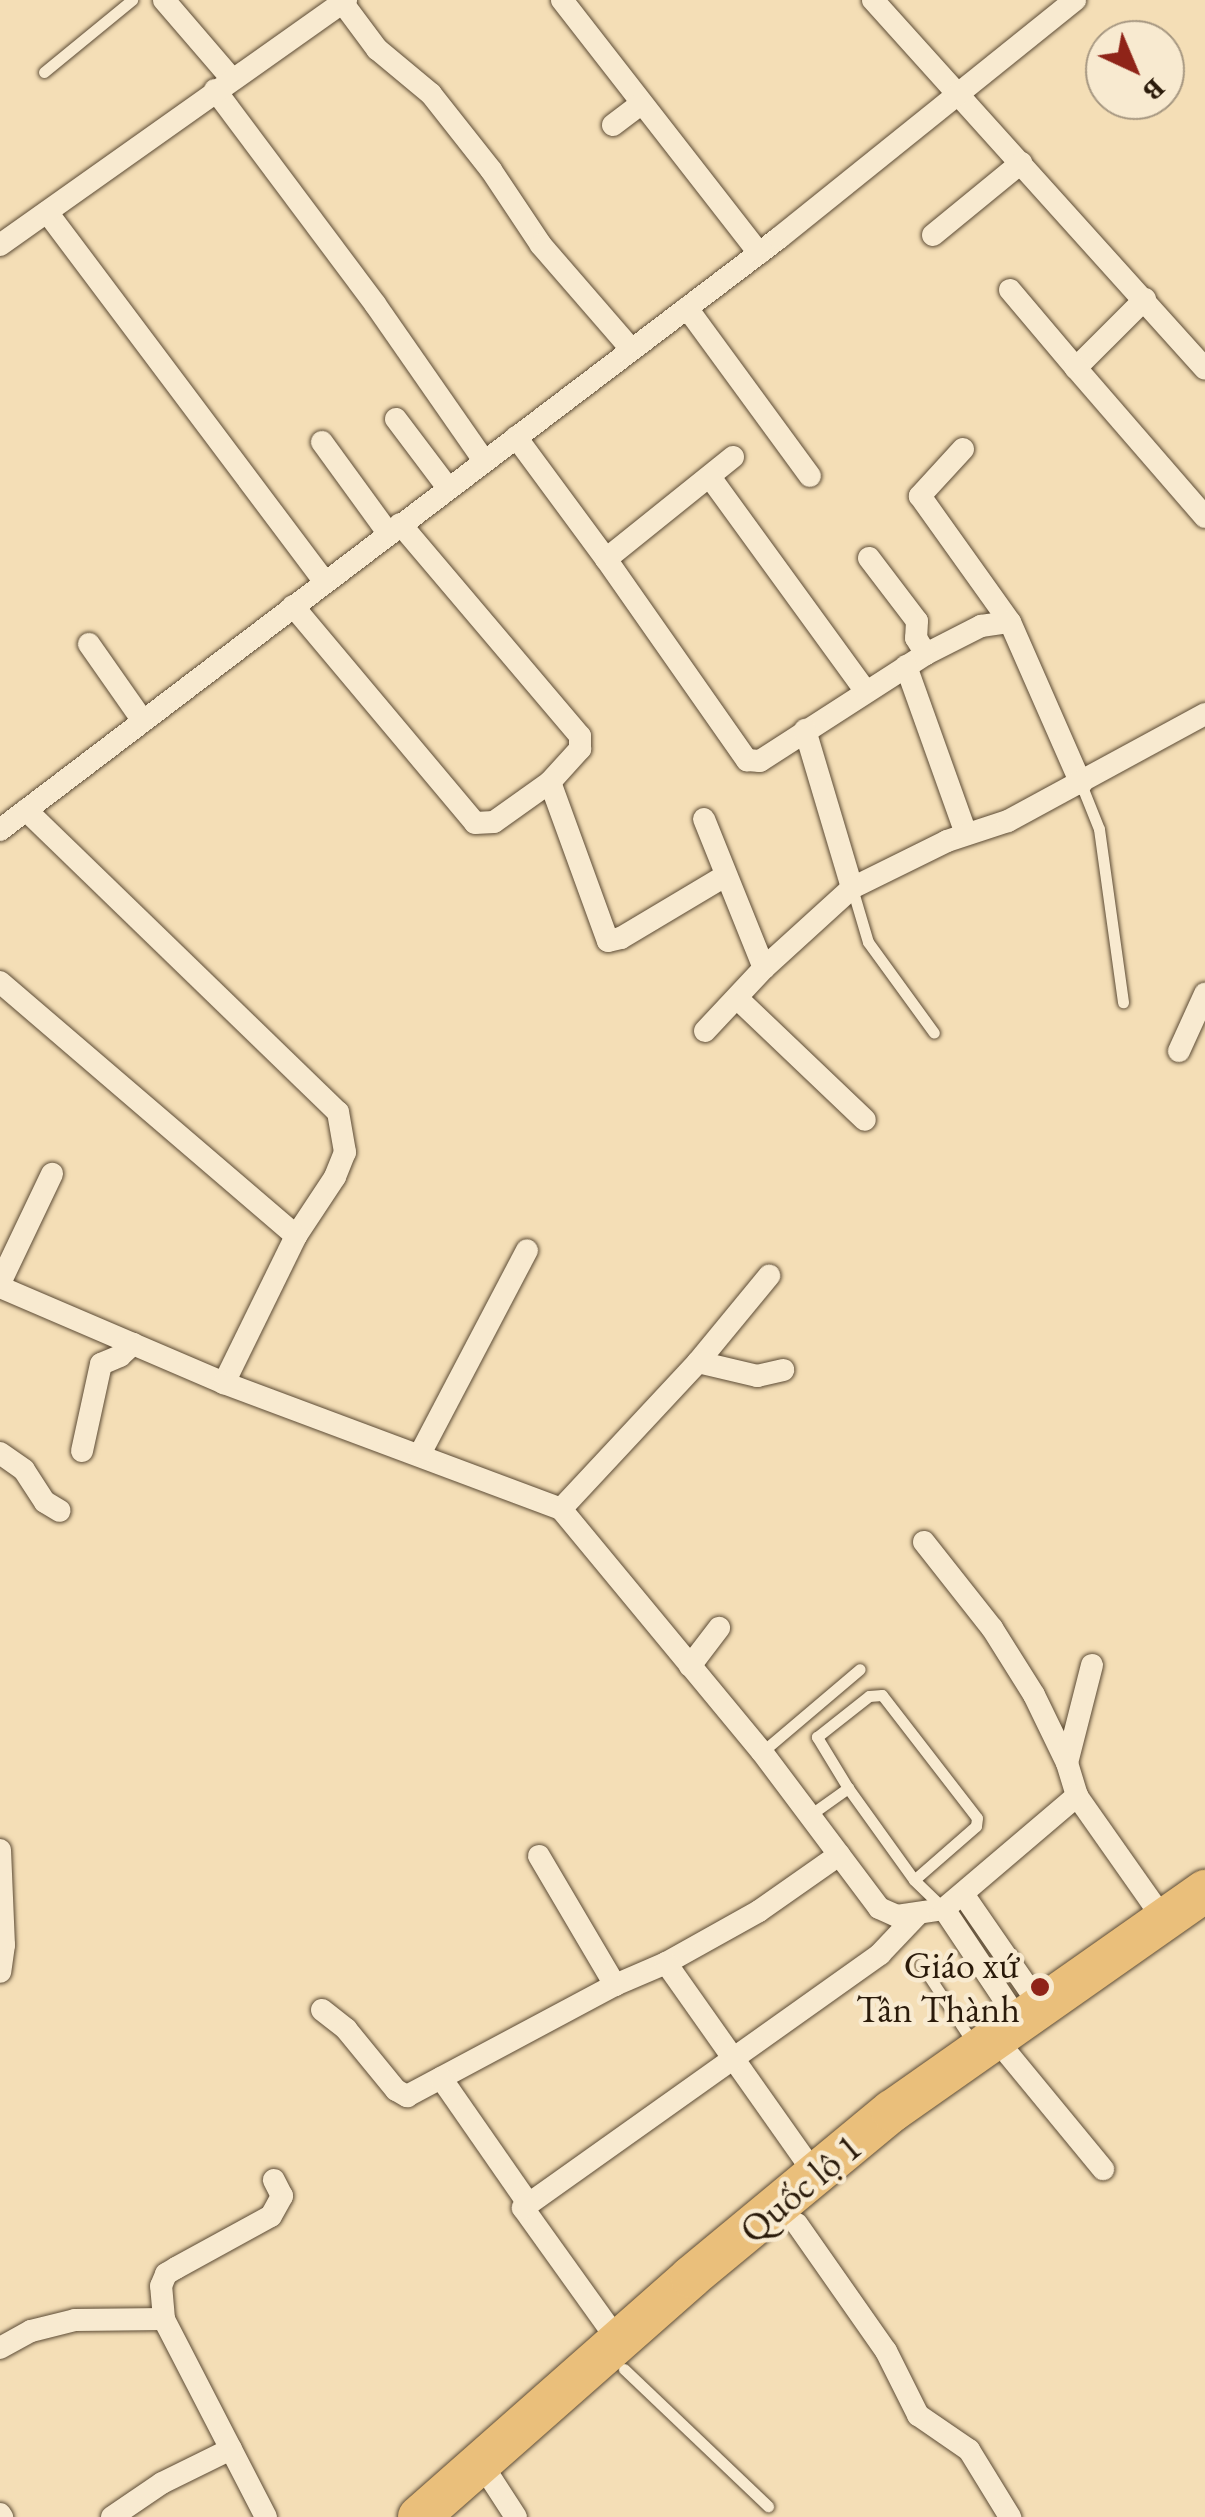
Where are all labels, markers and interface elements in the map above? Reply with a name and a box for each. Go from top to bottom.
north arrow [1085,20,1185,120]
text: B [1136,71,1173,109]
place label: Giáo xứ Tân Thành [856,1942,1020,2032]
marker: Giáo xứ Tân Thành [1029,1976,1051,1998]
street label: Quốc lộ 1 [730,2124,870,2252]

